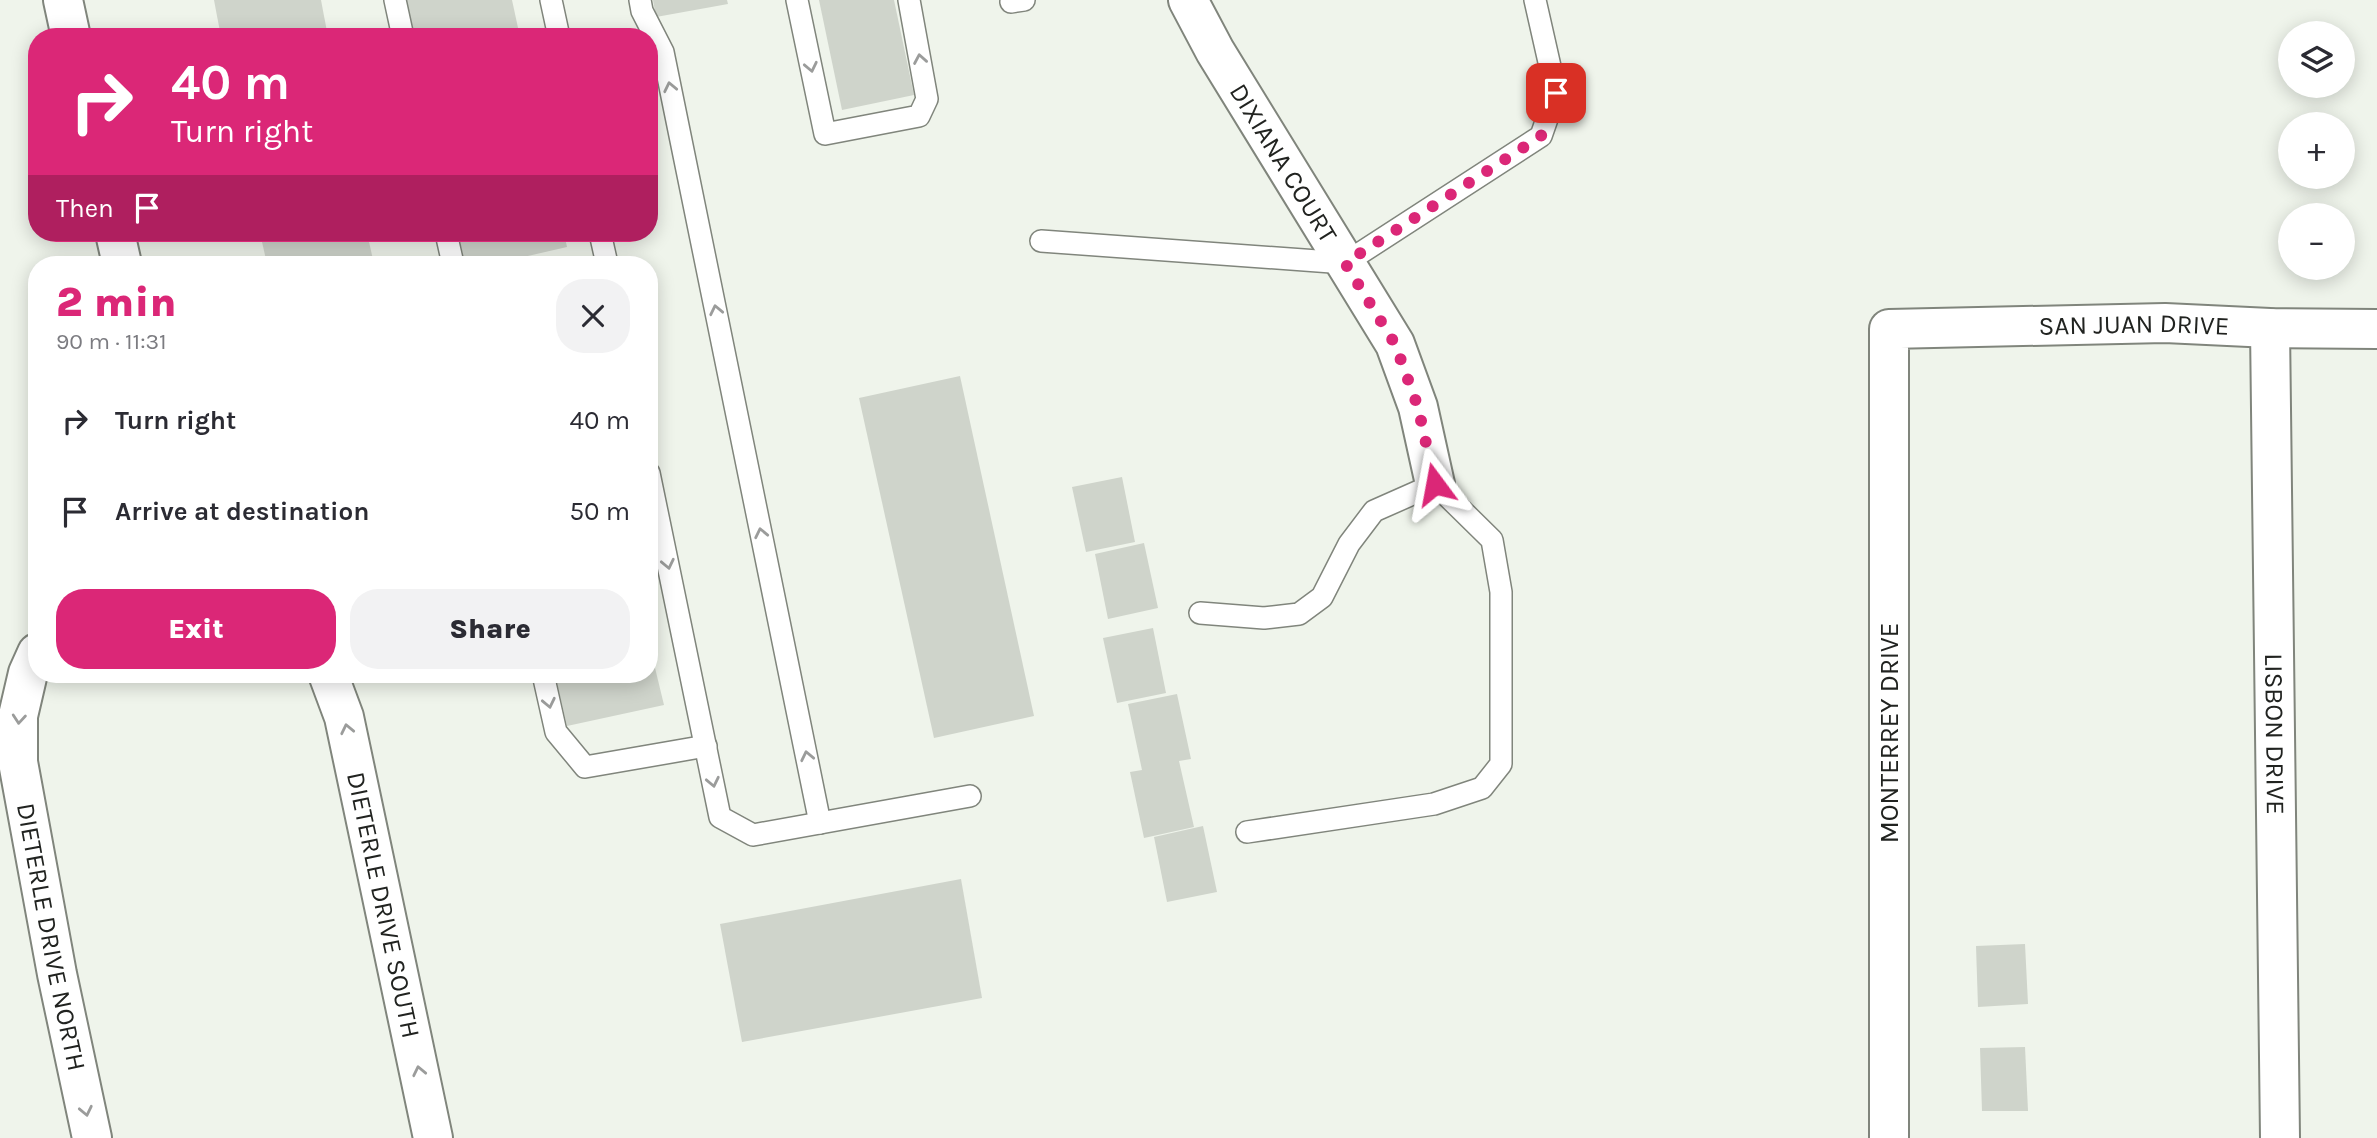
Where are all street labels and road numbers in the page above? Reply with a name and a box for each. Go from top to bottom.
street label: DIXIANA COURT [1223,78,1344,248]
street label: SAN JUAN DRIVE [2038,307,2230,342]
street label: MONTERREY DRIVE [1874,623,1905,843]
street label: LISBON DRIVE [2259,653,2292,815]
street label: DIETERLE DRIVE SOUTH [341,769,427,1041]
street label: DIETERLE DRIVE NORTH [10,800,93,1074]

